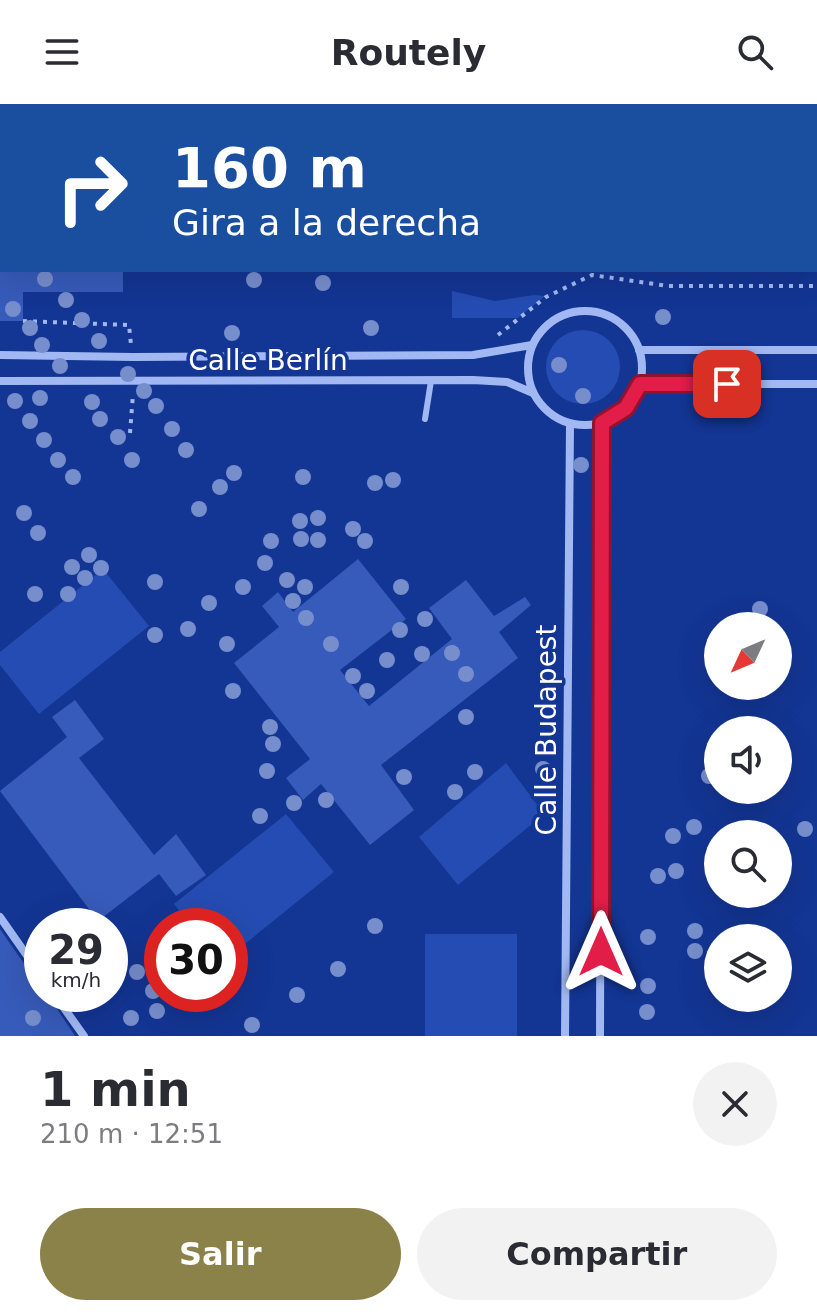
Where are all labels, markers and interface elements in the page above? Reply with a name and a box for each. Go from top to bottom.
icon: menu [40,30,84,74]
icon: search [733,30,777,74]
text: Routely [331,32,486,73]
text: 160 m [172,135,367,200]
icon: right [40,136,144,240]
text: Gira a la derecha [172,202,481,243]
street label: Calle Berlín [188,344,348,377]
pin [693,350,761,418]
icon: arrive [705,362,749,406]
north arrow [704,612,792,700]
map controls [704,612,792,1012]
street label: Calle Budapest [530,625,563,835]
button: sound [704,716,792,804]
button: search [704,820,792,908]
speed limit sign: 30 [144,908,248,1012]
position arrow [559,910,643,994]
button: layers [704,924,792,1012]
text: 29 [48,927,104,973]
text: km/h [51,968,101,992]
text: 1 min [40,1061,191,1117]
button: close [693,1062,777,1146]
text: 210 m · 12:51 [40,1119,223,1149]
button: Salir [40,1208,401,1300]
button: Compartir [417,1208,777,1300]

